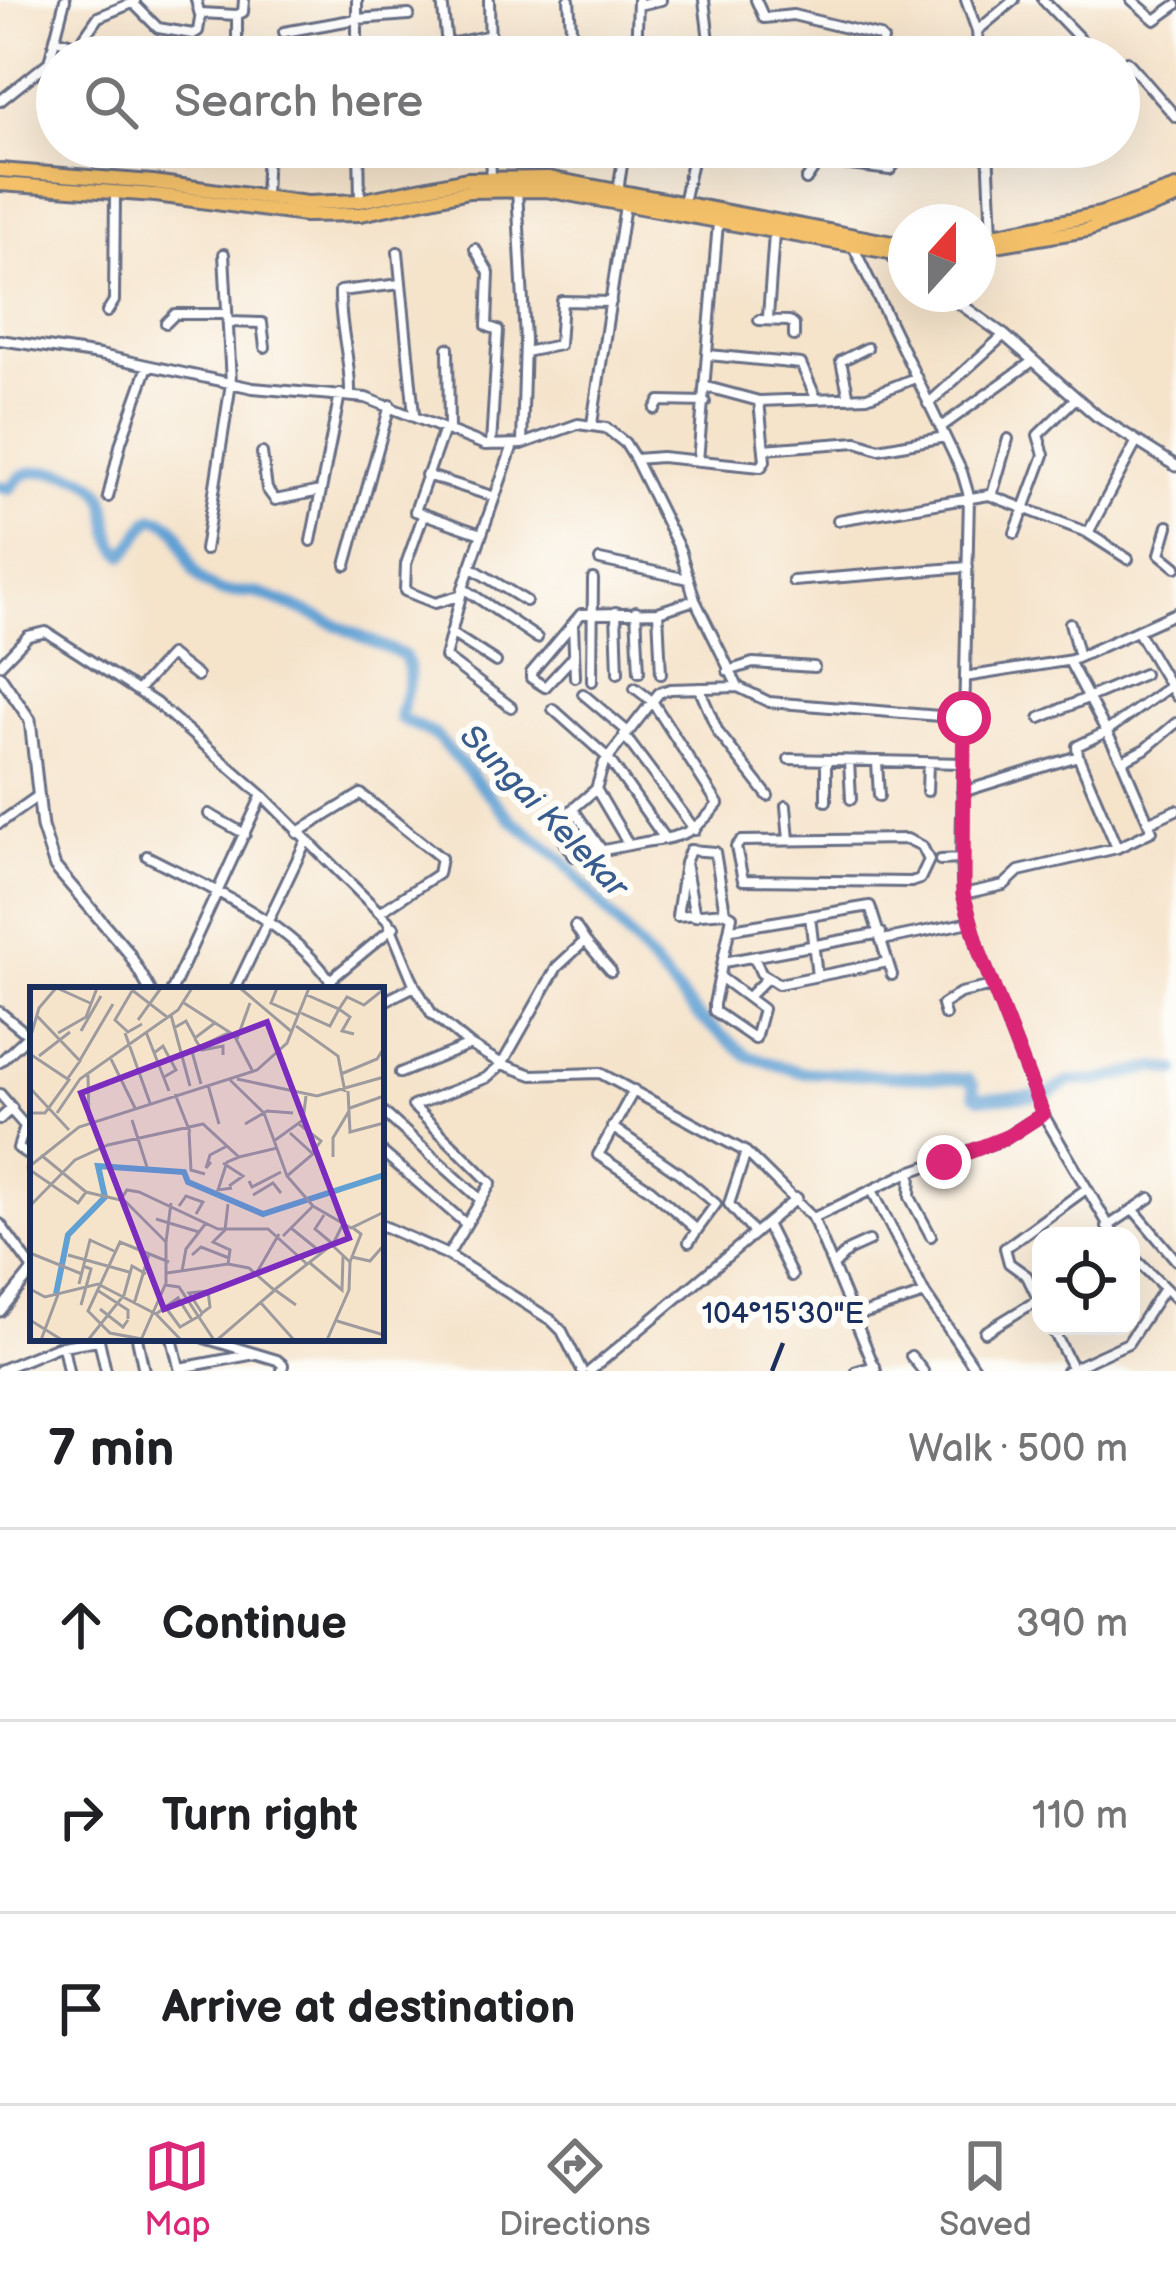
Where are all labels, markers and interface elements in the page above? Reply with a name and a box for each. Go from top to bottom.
search box [36,36,1140,168]
icon: search [78,69,144,135]
text: Search here [174,75,423,130]
north arrow [888,204,996,312]
route start [937,691,991,745]
water label: Sungai Kelekar [451,717,637,908]
inset map [30,987,384,1341]
route end [917,1135,971,1189]
map controls [1032,1227,1140,1335]
button: locate [1032,1227,1140,1335]
text: 104°15'30"E [702,1296,864,1332]
text: 7 min [48,1419,174,1480]
text: Walk · 500 m [908,1426,1128,1473]
icon: ahead [48,1592,114,1658]
text: Continue [162,1597,347,1652]
text: 390 m [1016,1601,1128,1648]
icon: right [48,1784,114,1850]
text: Turn right [162,1789,358,1844]
text: 110 m [1032,1793,1128,1840]
icon: arrive [48,1976,114,2042]
text: Arrive at destination [162,1981,575,2036]
tab: Map [144,2133,211,2245]
tab: Directions [499,2133,651,2245]
tab: Saved [939,2133,1032,2245]

